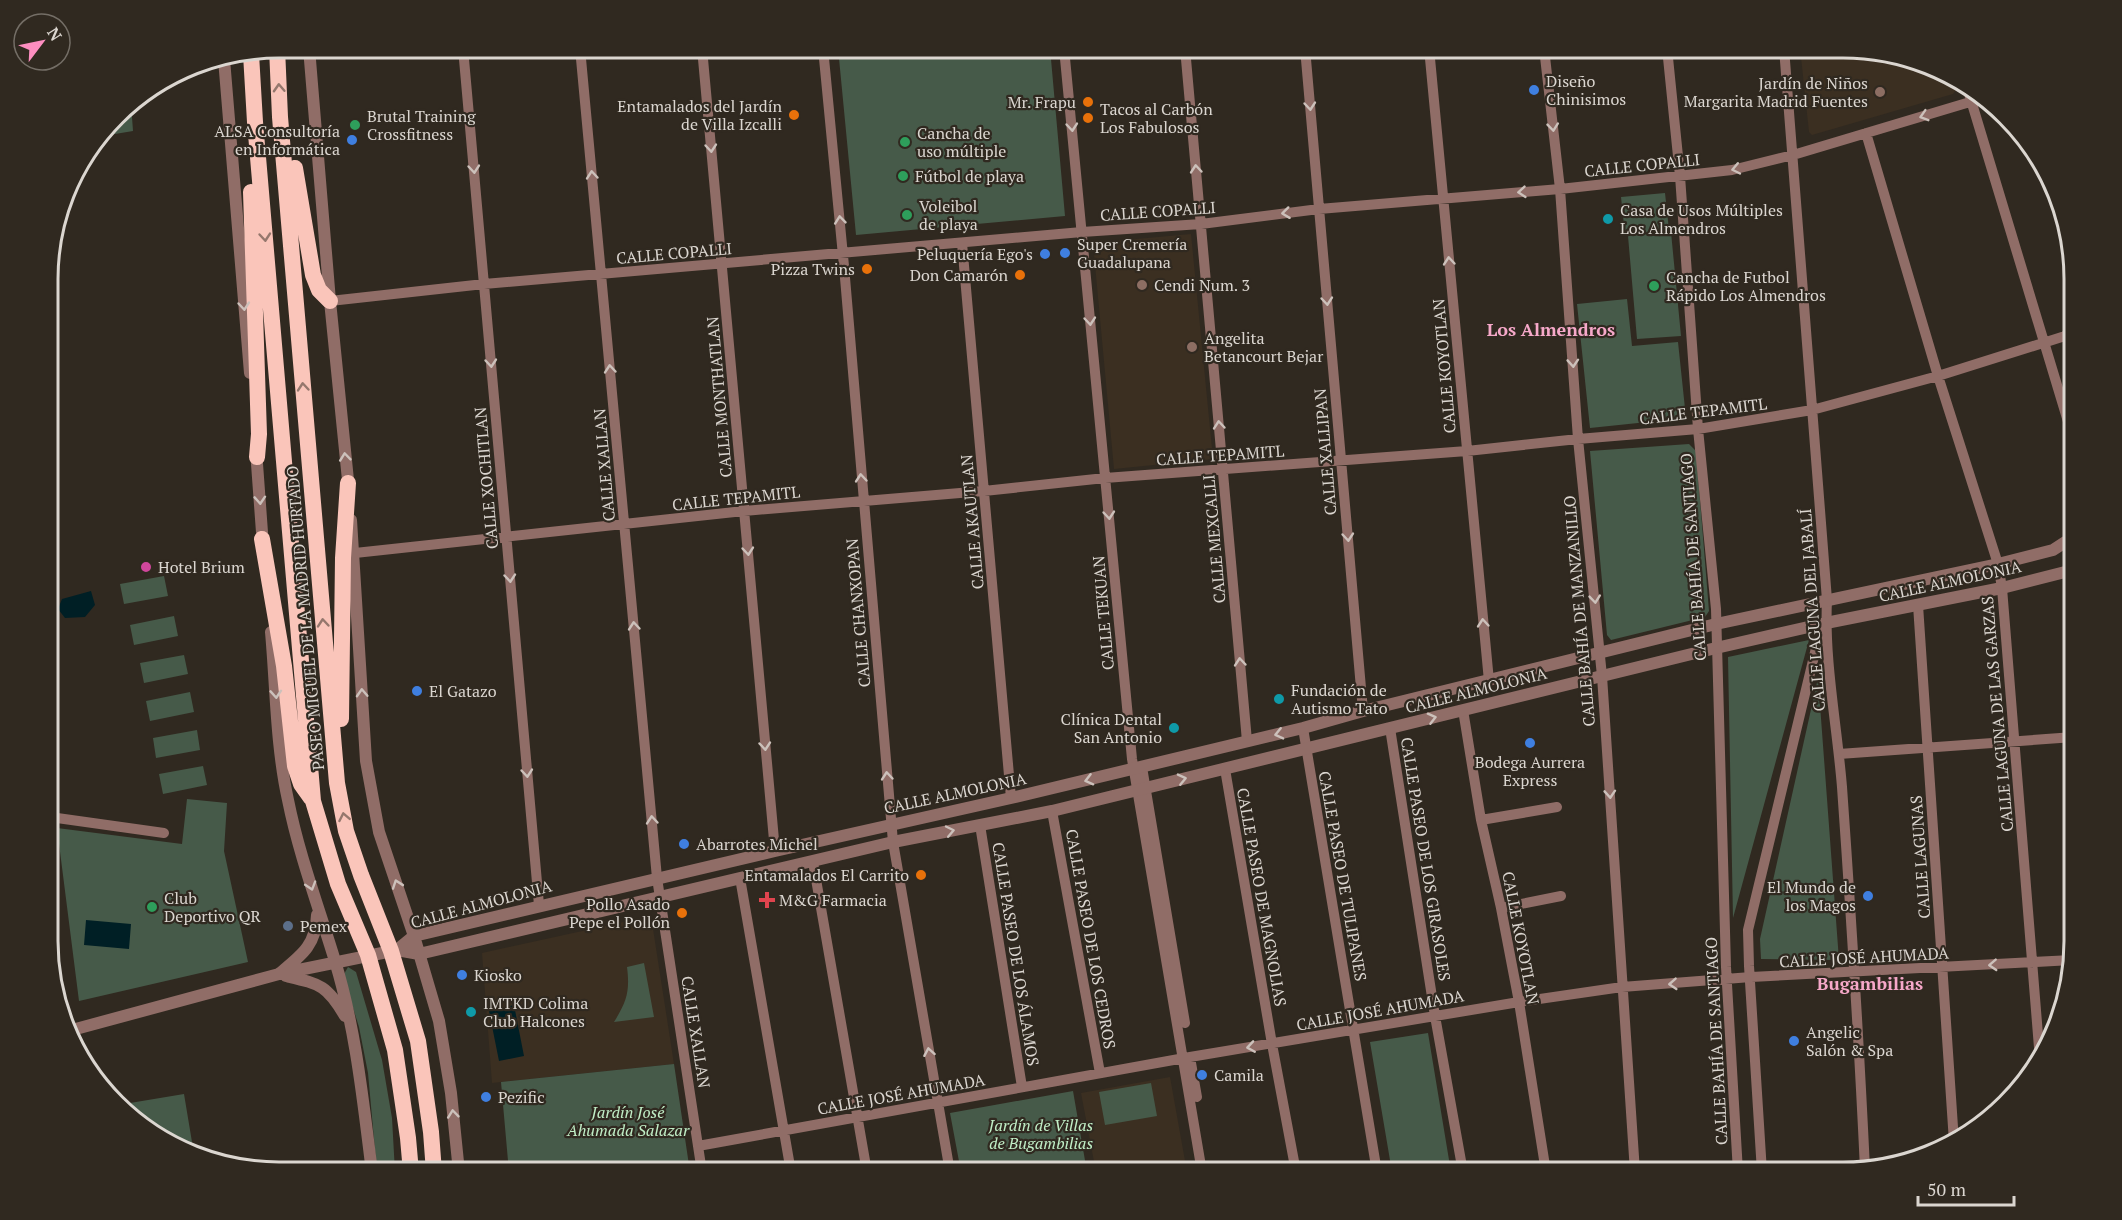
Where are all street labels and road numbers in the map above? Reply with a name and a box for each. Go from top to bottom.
street label: CALLE COPALLI [1583,148,1701,182]
street label: CALLE COPALLI [1099,196,1217,226]
street label: CALLE COPALLI [615,237,733,269]
street label: CALLE KOYOTLAN [1427,297,1461,434]
street label: CALLE MONTHATLAN [701,315,737,478]
street label: CALLE XALLIPAN [1308,387,1341,516]
street label: CALLE TEPAMITL [1638,392,1768,430]
street label: CALLE XOCHITLAN [469,406,503,550]
street label: CALLE XALLAN [588,407,620,522]
street label: CALLE TEPAMITL [1155,440,1285,470]
street label: CALLE BAHÍA DE SANTIAGO [1675,452,1711,662]
street label: CALLE AKAUTLAN [955,453,989,590]
street label: PASEO MIGUEL DE LA MADRID HURTADO [281,465,329,771]
street label: CALLE MEXCALLI [1197,474,1231,604]
street label: CALLE TEPAMITL [671,480,801,516]
street label: CALLE BAHÍA DE MANZANILLO [1558,495,1600,727]
street label: CALLE LAGUNA DEL JABALÍ [1794,507,1830,712]
street label: CALLE CHANXOPAN [841,537,875,688]
street label: CALLE TEKUAN [1087,555,1119,671]
street label: CALLE ALMOLONIA [1877,555,2023,607]
street label: CALLE LAGUNA DE LAS GARZAS [1976,595,2018,833]
street label: CALLE ALMOLONIA [1403,662,1549,718]
street label: CALLE PASEO DE LOS GIRASOLES [1396,735,1456,983]
street label: CALLE ALMOLONIA [882,767,1028,819]
street label: CALLE PASEO DE TULIPANES [1314,769,1372,983]
street label: CALLE PASEO DE MAGNOLIAS [1232,786,1292,1008]
street label: CALLE LAGUNAS [1905,795,1935,919]
street label: CALLE PASEO DE LOS CEDROS [1061,827,1121,1051]
street label: CALLE PASEO DE LOS ÁLAMOS [987,840,1045,1068]
street label: CALLE KOYOTLAN [1497,870,1545,1007]
street label: CALLE ALMOLONIA [408,875,554,933]
street label: CALLE BAHÍA DE SANTIAGO [1700,936,1732,1146]
street label: CALLE JOSÉ AHUMADA [1779,942,1949,972]
street label: CALLE XALLAN [676,974,716,1090]
street label: CALLE JOSÉ AHUMADA [1294,984,1466,1036]
street label: CALLE JOSÉ AHUMADA [815,1068,987,1120]

